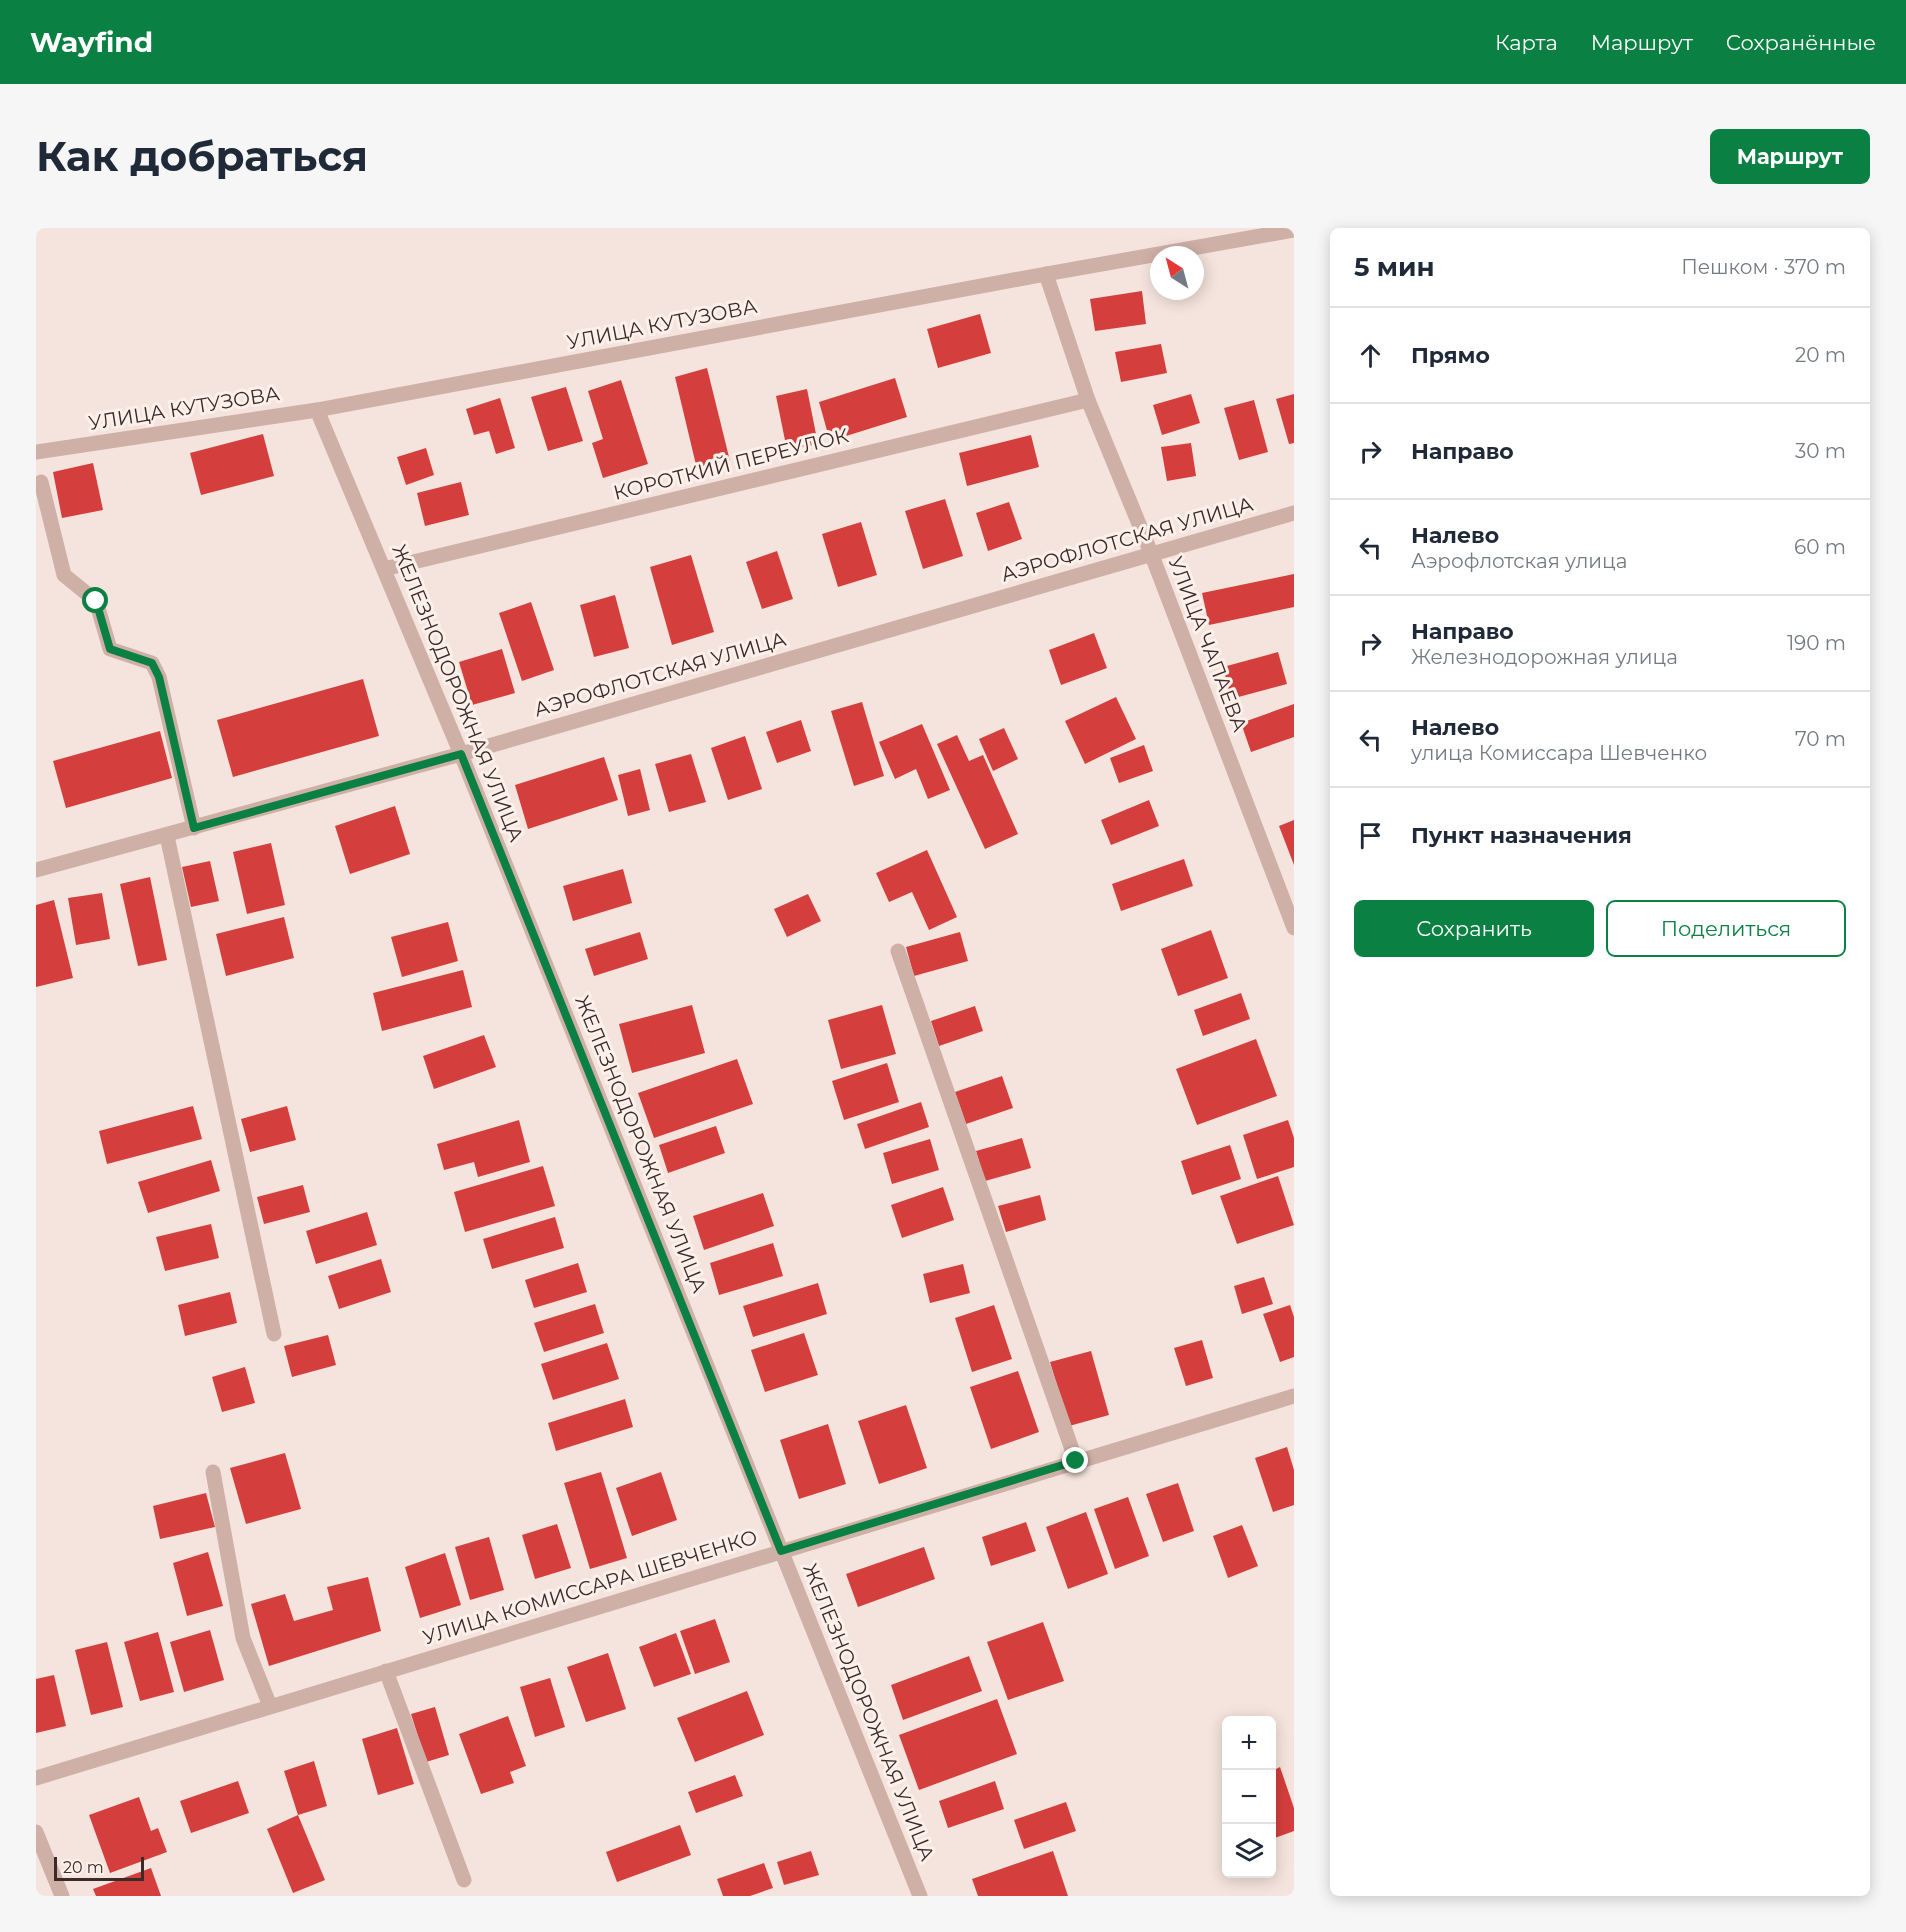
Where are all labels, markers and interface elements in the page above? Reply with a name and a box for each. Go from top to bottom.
text: Wayfind [30,25,153,59]
text: Карта [1495,30,1558,55]
text: Маршрут [1591,30,1693,55]
text: Сохранённые [1726,30,1876,55]
button: Маршрут [1710,129,1870,184]
text: Как добраться [36,130,368,182]
north arrow [1150,246,1204,300]
text: 5 мин [1354,251,1435,283]
text: Пешком · 370 m [1681,255,1846,279]
street label: УЛИЦА КУТУЗОВА [565,294,759,354]
icon: ahead [1354,339,1387,372]
text: Прямо [1411,342,1490,369]
text: 20 m [1795,343,1846,367]
street label: УЛИЦА КУТУЗОВА [87,381,281,435]
street label: КОРОТКИЙ ПЕРЕУЛОК [611,423,851,505]
icon: right [1354,435,1387,468]
text: Направо [1411,438,1514,465]
text: 30 m [1795,439,1846,463]
street label: АЭРОФЛОТСКАЯ УЛИЦА [998,491,1256,586]
text: Налево [1411,522,1499,549]
icon: left [1354,531,1387,564]
text: 60 m [1794,535,1846,559]
street label: ЖЕЛЕЗНОДОРОЖНАЯ УЛИЦА [387,541,529,845]
text: Аэрофлотская улица [1411,549,1627,573]
street label: УЛИЦА ЧАПАЕВА [1164,553,1252,735]
route start [82,587,108,613]
text: Направо [1411,618,1514,645]
street label: АЭРОФЛОТСКАЯ УЛИЦА [531,626,789,721]
icon: right [1354,627,1387,660]
text: 190 m [1787,631,1846,655]
text: Железнодорожная улица [1411,645,1678,669]
text: Налево [1411,714,1499,741]
icon: left [1354,723,1387,756]
text: 70 m [1795,727,1846,751]
text: улица Комиссара Шевченко [1411,741,1707,765]
icon: arrive [1354,819,1387,852]
text: Пункт назначения [1411,822,1632,849]
button: Сохранить [1354,900,1594,957]
button: Поделиться [1606,900,1846,957]
street label: ЖЕЛЕЗНОДОРОЖНАЯ УЛИЦА [570,992,712,1296]
route end [1062,1447,1088,1473]
street label: УЛИЦА КОМИССАРА ШЕВЧЕНКО [420,1525,760,1649]
street label: ЖЕЛЕЗНОДОРОЖНАЯ УЛИЦА [798,1560,940,1864]
map controls [1222,1716,1276,1878]
button: + [1222,1716,1276,1770]
button: − [1222,1770,1276,1824]
button: layers [1222,1824,1276,1878]
scale bar [54,1854,144,1882]
text: 20 m [63,1858,104,1877]

